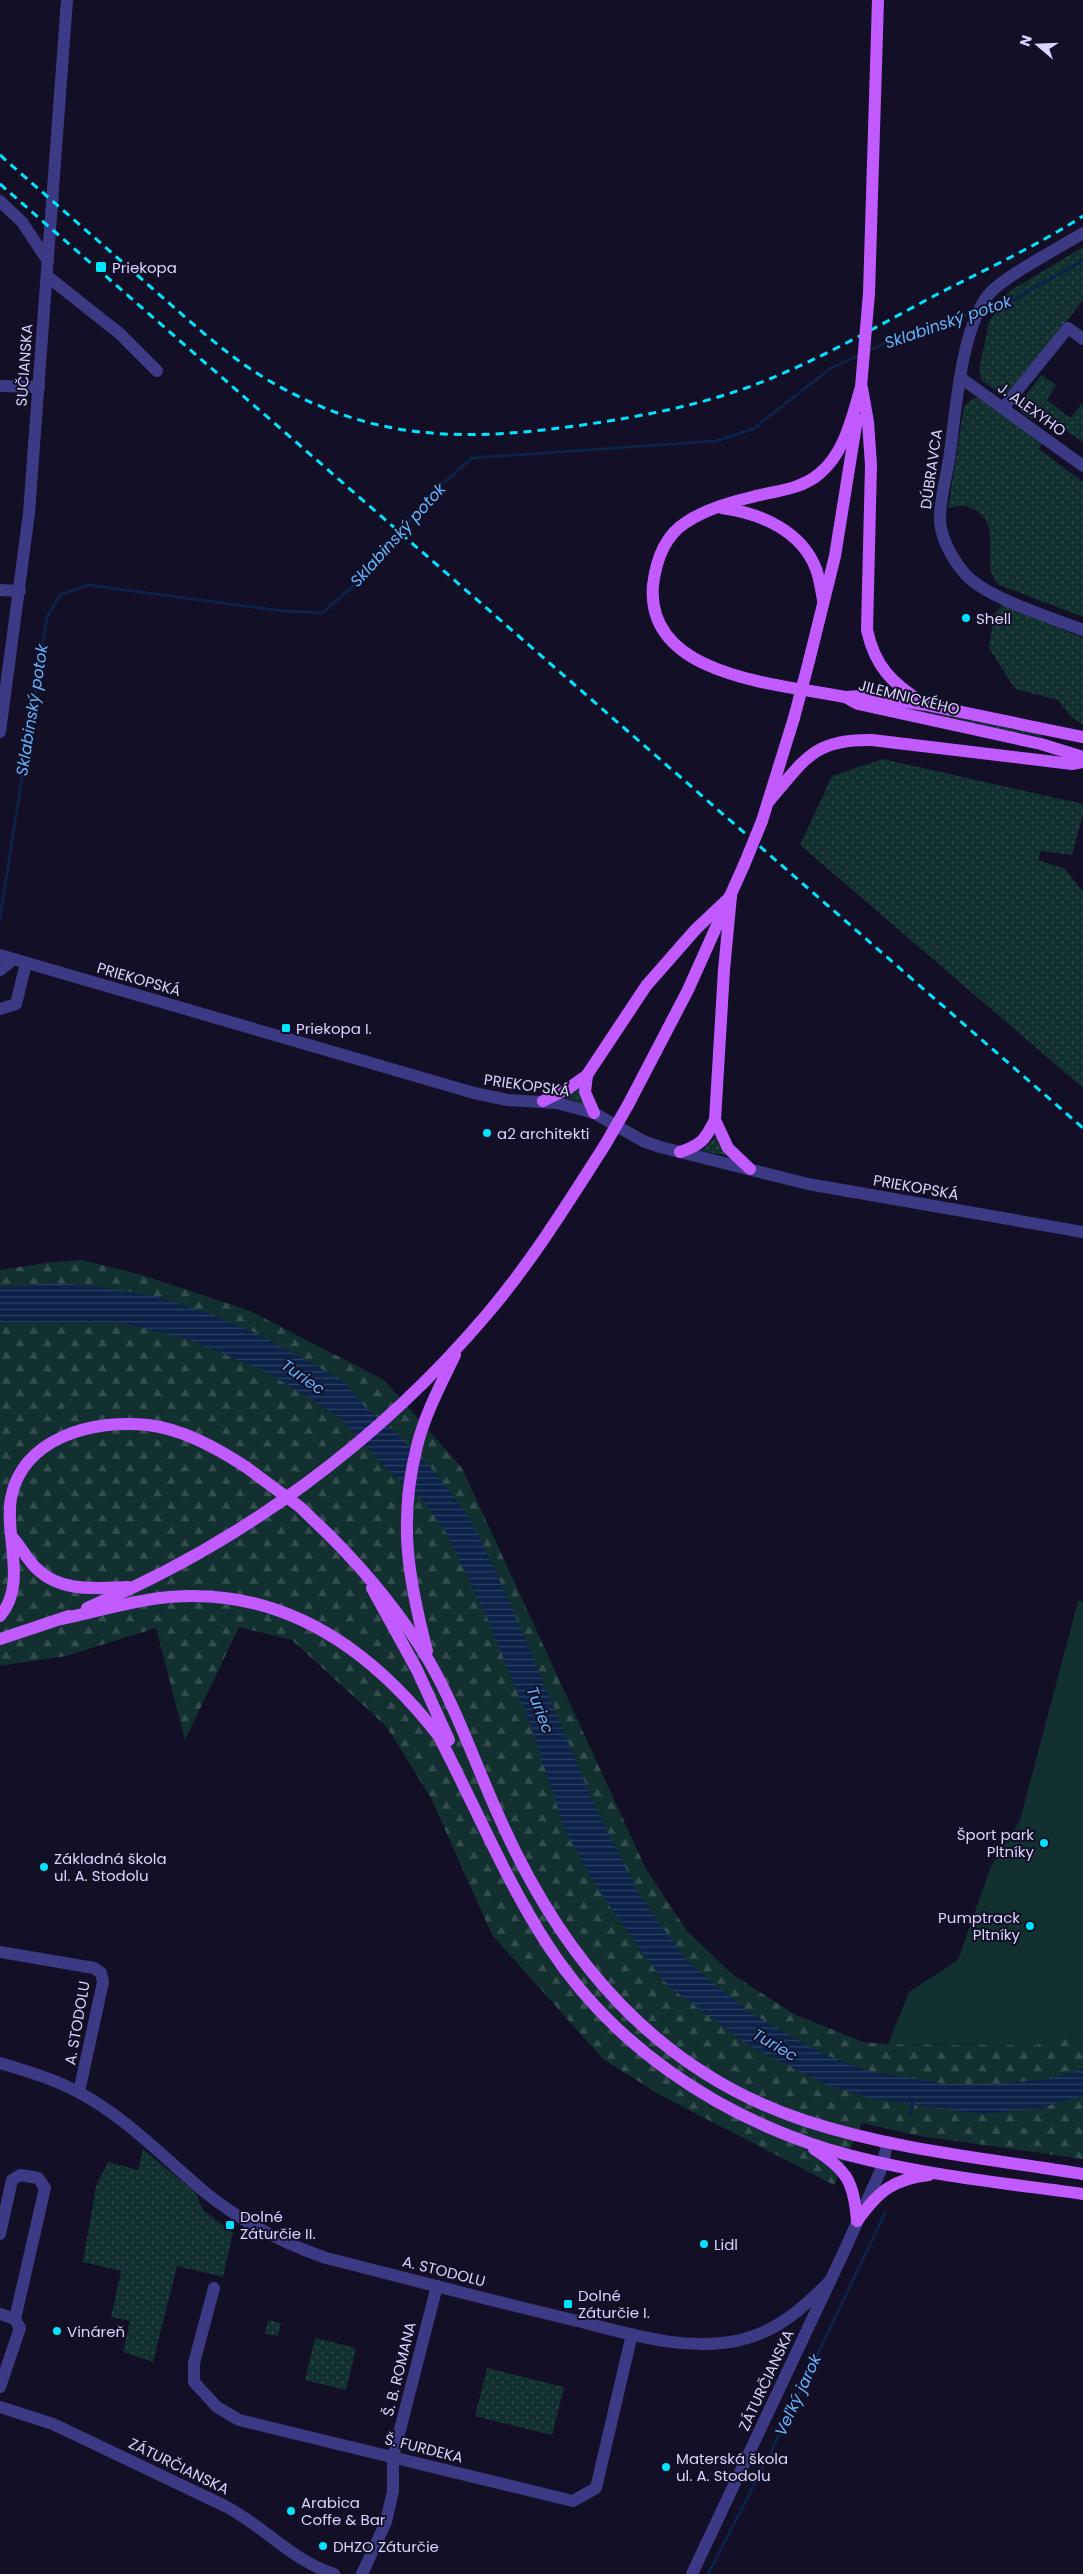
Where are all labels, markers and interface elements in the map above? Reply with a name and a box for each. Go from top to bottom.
north arrow [1013,20,1063,70]
text: N [1015,33,1037,49]
place label: Priekopa [112,257,177,278]
marker: Priekopa [94,260,108,274]
water label: Sklabinský potok [881,289,1015,355]
street label: SUČIANSKA [11,323,37,407]
street label: J. ALEXYHO [994,377,1071,441]
street label: DÚBRAVCA [915,427,947,511]
water label: Sklabinský potok [345,477,452,592]
place label: Shell [976,608,1011,629]
marker: Shell [960,612,972,624]
water label: Sklabinský potok [10,642,54,777]
street label: JILEMNICKÉHO [856,674,962,720]
street label: PRIEKOPSKÁ [95,957,183,1001]
place label: Priekopa I. [296,1018,372,1039]
marker: Priekopa I. [280,1022,292,1034]
street label: PRIEKOPSKÁ [483,1069,571,1101]
place label: a2 architekti [497,1123,590,1144]
marker: a2 architekti [481,1127,493,1139]
street label: PRIEKOPSKÁ [872,1169,960,1205]
water label: Turiec [277,1354,330,1400]
water label: Turiec [521,1683,560,1737]
place label: Šport park Pltníky [957,1824,1035,1862]
marker: Šport park Pltníky [1038,1837,1050,1849]
place label: Základná škola ul. A. Stodolu [54,1848,167,1886]
marker: Základná škola ul. A. Stodolu [38,1861,50,1873]
place label: Pumptrack Pltníky [938,1907,1021,1945]
marker: Pumptrack Pltníky [1024,1920,1036,1932]
street label: A. STODOLU [59,1979,95,2067]
water label: Turiec [748,2023,802,2067]
place label: Dolné Záturčie II. [240,2206,316,2244]
marker: Dolné Záturčie II. [224,2219,236,2231]
place label: Lidl [714,2234,738,2255]
marker: Lidl [698,2238,710,2250]
street label: A. STODOLU [400,2251,488,2291]
place label: Dolné Záturčie I. [578,2285,650,2323]
marker: Dolné Záturčie I. [562,2298,574,2310]
street label: Š. B. ROMANA [377,2319,421,2419]
place label: Vináreň [67,2321,125,2342]
marker: Vináreň [51,2325,63,2337]
street label: ZÁTURČIANSKA [733,2326,799,2434]
water label: Veľký jarok [769,2350,827,2440]
street label: Š. FURDEKA [383,2428,465,2468]
street label: ZÁTURČIANSKA [125,2433,233,2499]
place label: Materská škola ul. A. Stodolu [676,2448,788,2486]
marker: Materská škola ul. A. Stodolu [660,2461,672,2473]
place label: Arabica Coffe & Bar [301,2492,386,2530]
marker: Arabica Coffe & Bar [285,2505,297,2517]
place label: DHZO Záturčie [333,2536,439,2557]
marker: DHZO Záturčie [317,2540,329,2552]

